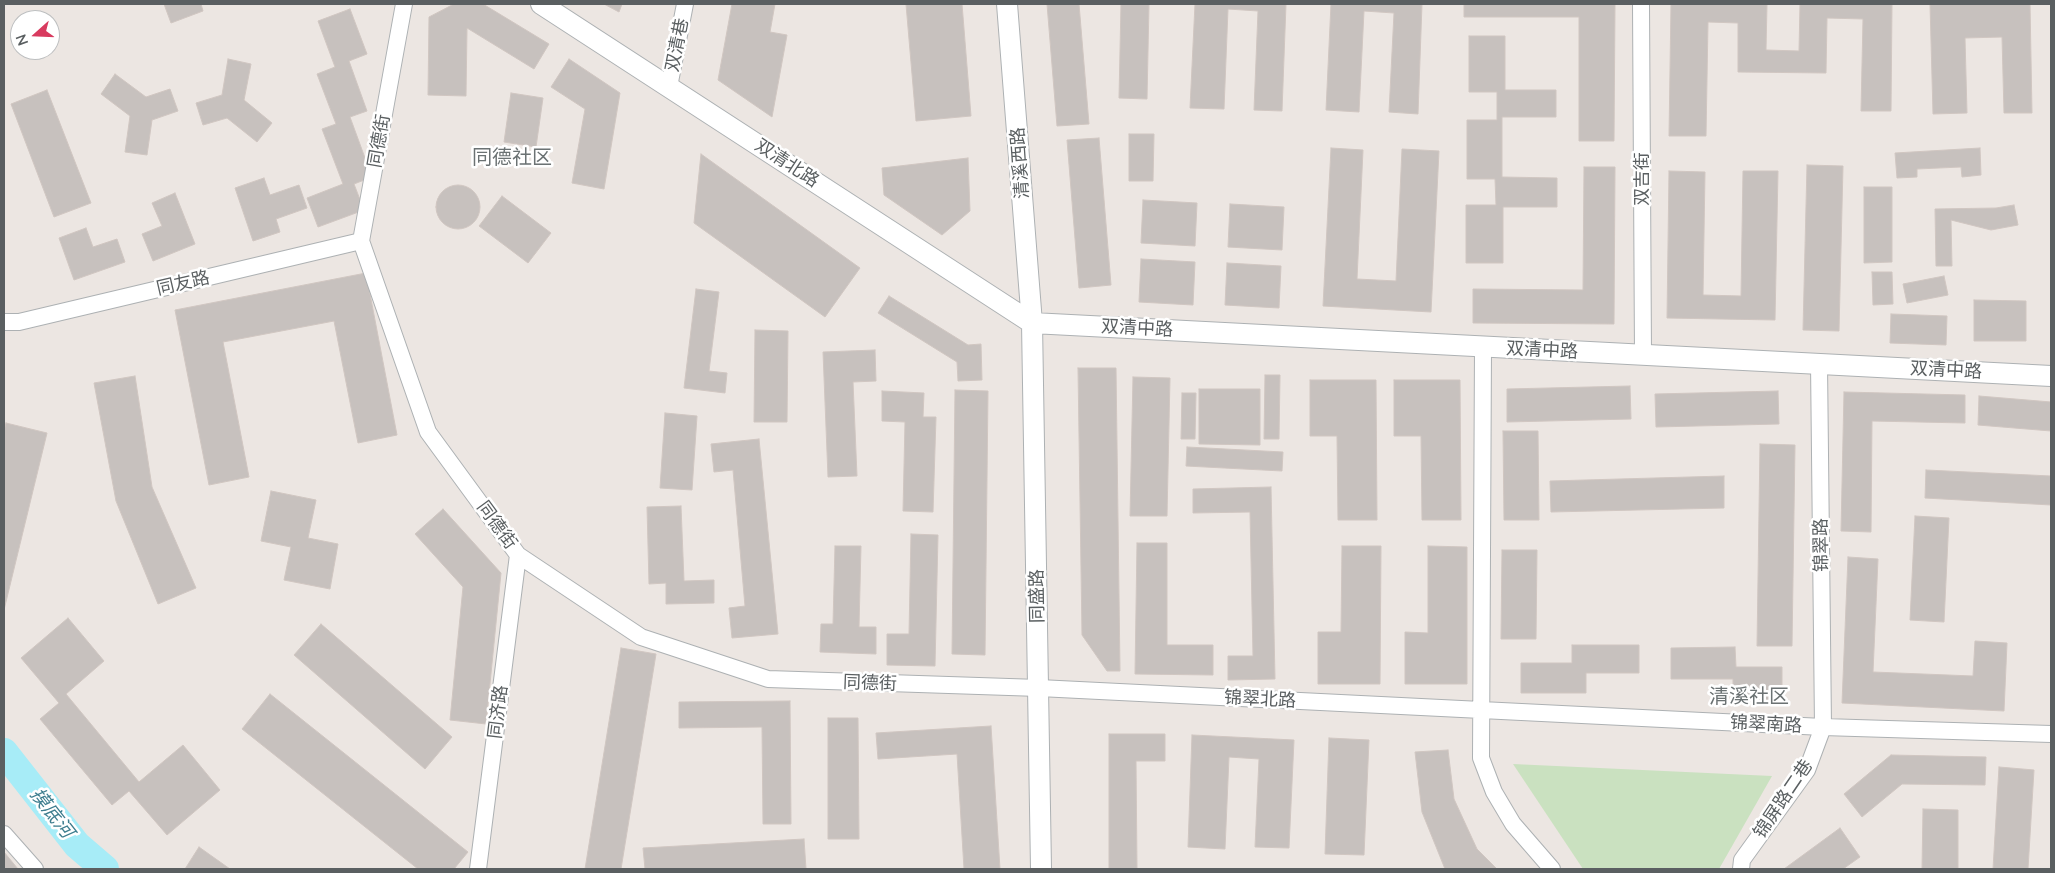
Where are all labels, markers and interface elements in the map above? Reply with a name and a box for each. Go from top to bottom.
north arrow [10,10,60,60]
street label: 双清巷 [661,16,693,74]
text: N [12,32,31,48]
street label: 同德街 [364,113,394,169]
street label: 清溪西路 [1007,126,1033,200]
street label: 双清北路 [751,134,823,192]
district label: 同德社区 [472,146,552,170]
street label: 双吉街 [1631,152,1653,206]
street label: 同友路 [154,266,212,300]
street label: 双清中路 [1100,315,1174,341]
street label: 双清中路 [1505,337,1579,363]
street label: 双清中路 [1909,357,1983,383]
street label: 同德街 [472,497,522,553]
street label: 锦翠路 [1810,518,1832,572]
street label: 同盛路 [1026,569,1048,623]
street label: 同德街 [843,671,897,695]
street label: 同济路 [484,684,512,740]
district label: 清溪社区 [1709,685,1789,709]
street label: 锦翠北路 [1223,686,1297,712]
street label: 锦翠南路 [1729,711,1803,737]
street label: 锦屏路二巷 [1749,756,1817,842]
water label: 摸底河 [25,784,79,842]

